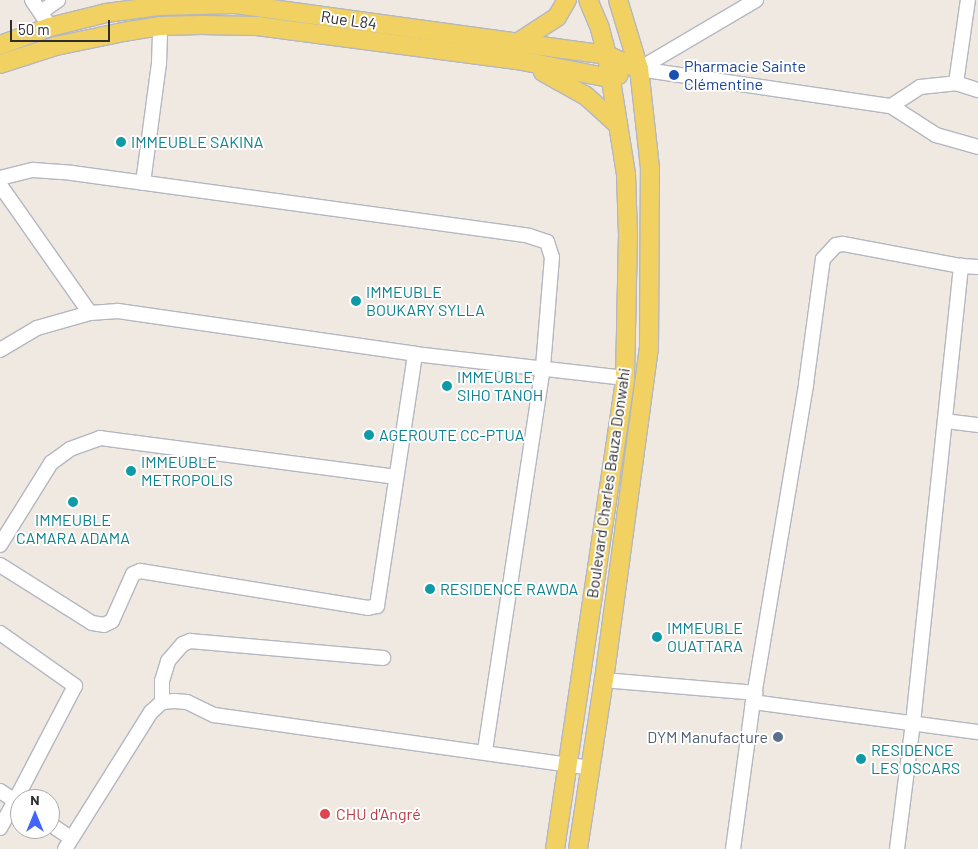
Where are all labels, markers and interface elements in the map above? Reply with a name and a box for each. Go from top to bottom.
street label: Rue L84 [320,7,378,33]
scale bar [12,10,112,42]
text: 50 m [18,20,50,38]
place label: Pharmacie Sainte Clémentine [684,56,806,94]
marker: Pharmacie Sainte Clémentine [668,69,680,81]
place label: IMMEUBLE SAKINA [131,132,264,152]
marker: IMMEUBLE SAKINA [115,136,127,148]
place label: IMMEUBLE BOUKARY SYLLA [366,282,485,320]
marker: IMMEUBLE BOUKARY SYLLA [350,295,362,307]
place label: IMMEUBLE SIHO TANOH [457,367,543,405]
street label: Boulevard Charles Bauza Donwahi [582,367,634,599]
marker: IMMEUBLE SIHO TANOH [441,380,453,392]
place label: AGEROUTE CC-PTUA [379,425,524,445]
marker: AGEROUTE CC-PTUA [363,429,375,441]
place label: IMMEUBLE METROPOLIS [141,452,233,490]
marker: IMMEUBLE METROPOLIS [125,465,137,477]
marker: IMMEUBLE CAMARA ADAMA [67,496,79,508]
place label: IMMEUBLE CAMARA ADAMA [16,510,130,548]
place label: RESIDENCE RAWDA [440,579,578,599]
marker: RESIDENCE RAWDA [424,583,436,595]
place label: IMMEUBLE OUATTARA [667,618,743,656]
marker: IMMEUBLE OUATTARA [651,631,663,643]
place label: DYM Manufacture [647,727,768,747]
marker: DYM Manufacture [772,731,784,743]
place label: RESIDENCE LES OSCARS [871,740,960,778]
marker: RESIDENCE LES OSCARS [855,753,867,765]
north arrow [10,789,60,839]
text: N [30,791,40,808]
place label: CHU d'Angré [336,804,421,824]
marker: CHU d'Angré [318,807,332,821]

